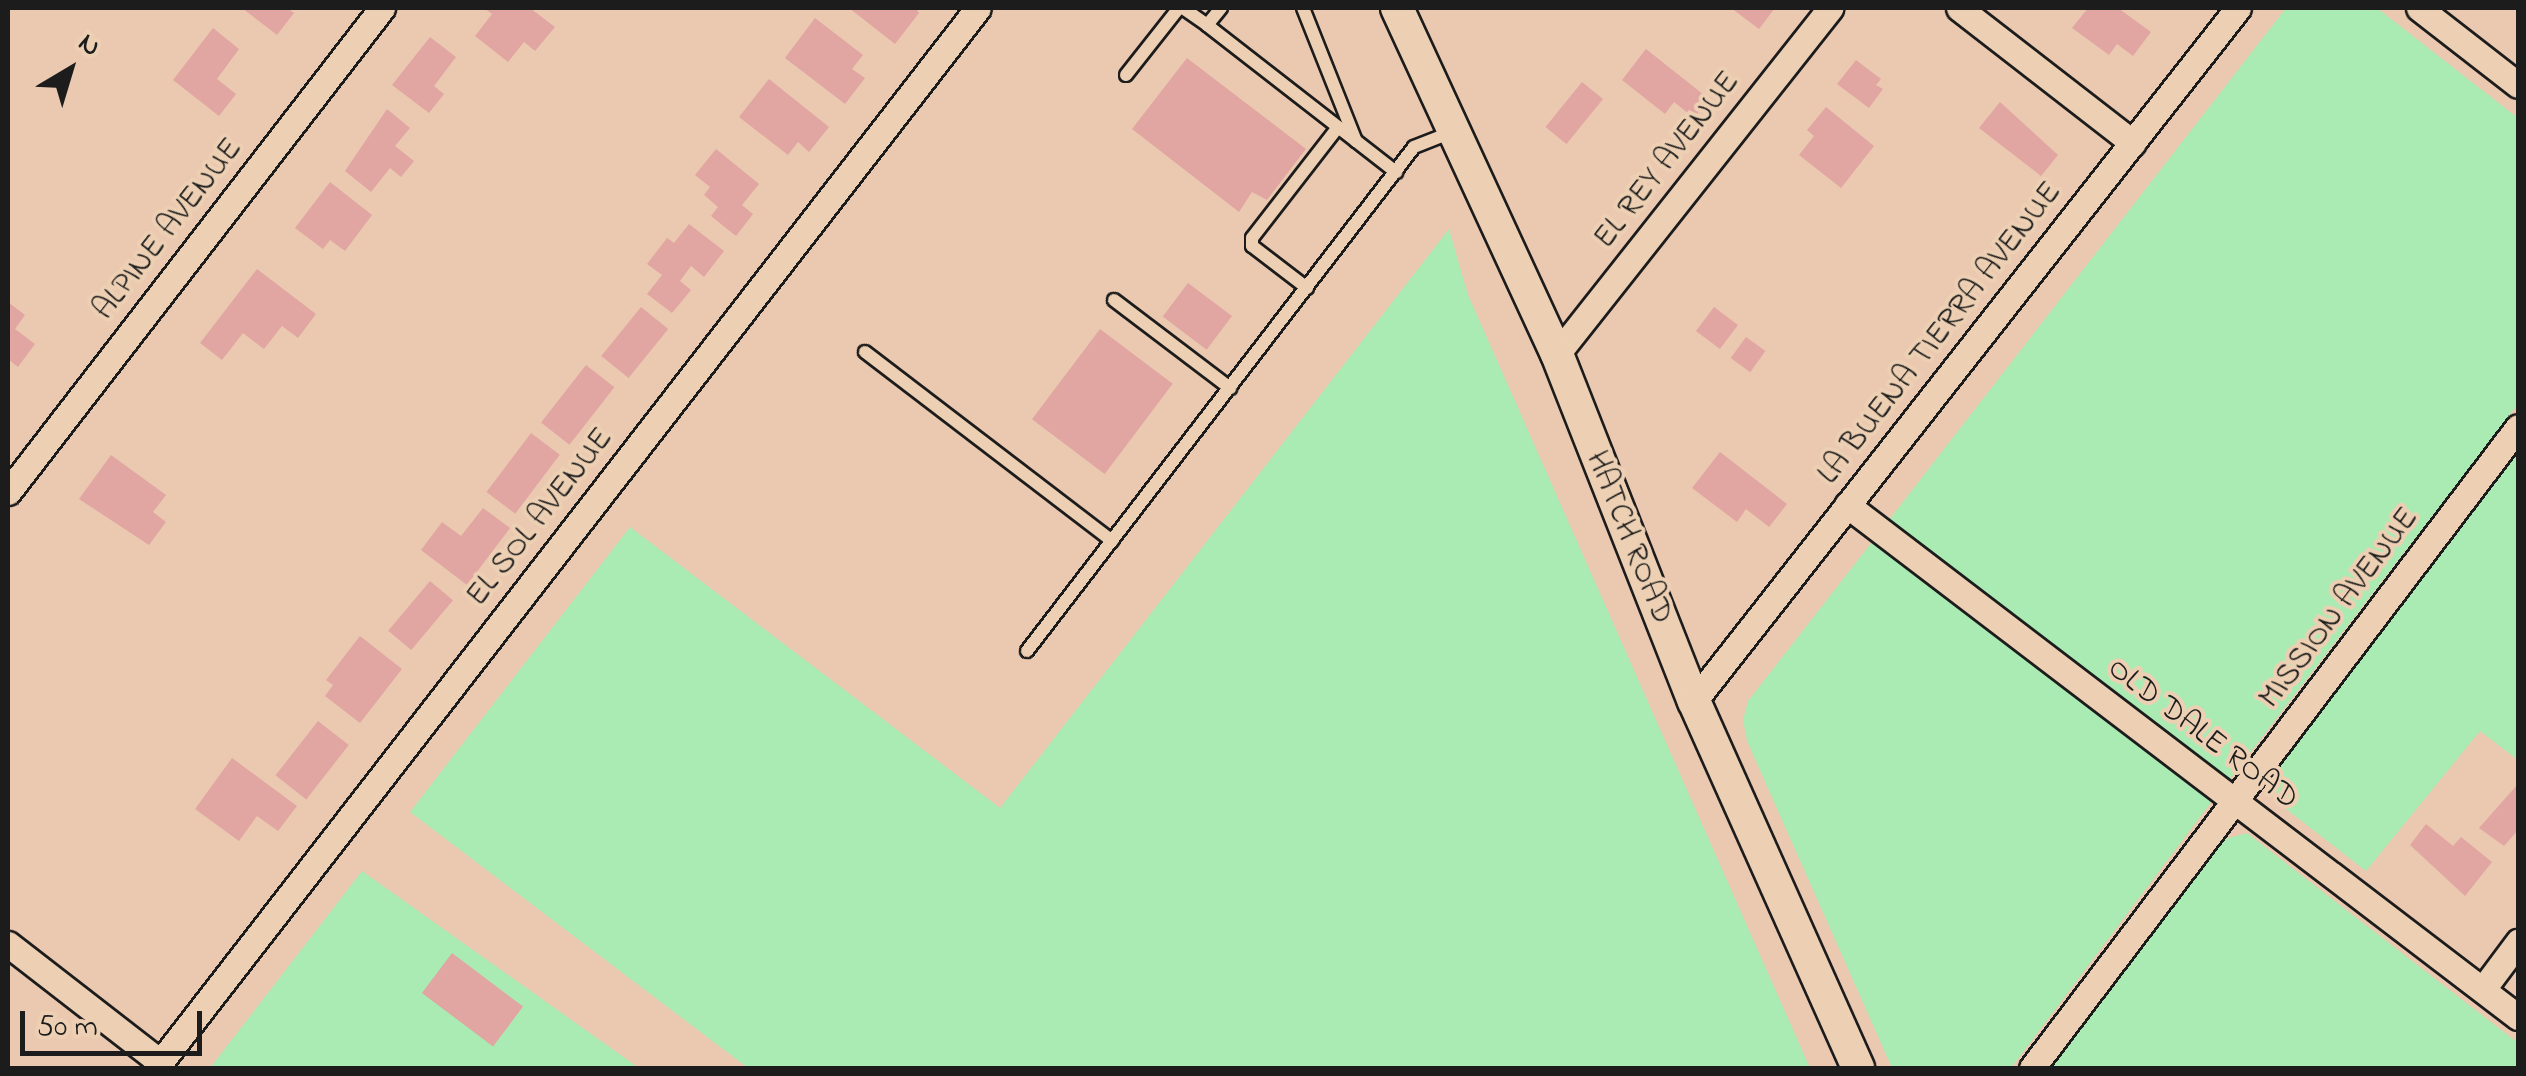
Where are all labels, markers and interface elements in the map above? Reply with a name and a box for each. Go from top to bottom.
north arrow [20,20,120,120]
text: N [69,24,109,68]
street label: EL REY AVENUE [1587,65,1749,257]
street label: ALPINE AVENUE [86,131,252,329]
street label: LA BUENA TIERRA AVENUE [1811,175,2071,493]
street label: EL SOL AVENUE [459,421,623,615]
street label: HATCH ROAD [1576,446,1680,630]
street label: MISSION AVENUE [2252,501,2428,717]
street label: OLD DALE ROAD [2099,651,2305,819]
scale bar [25,991,208,1053]
text: 50 m [37,1006,98,1050]

